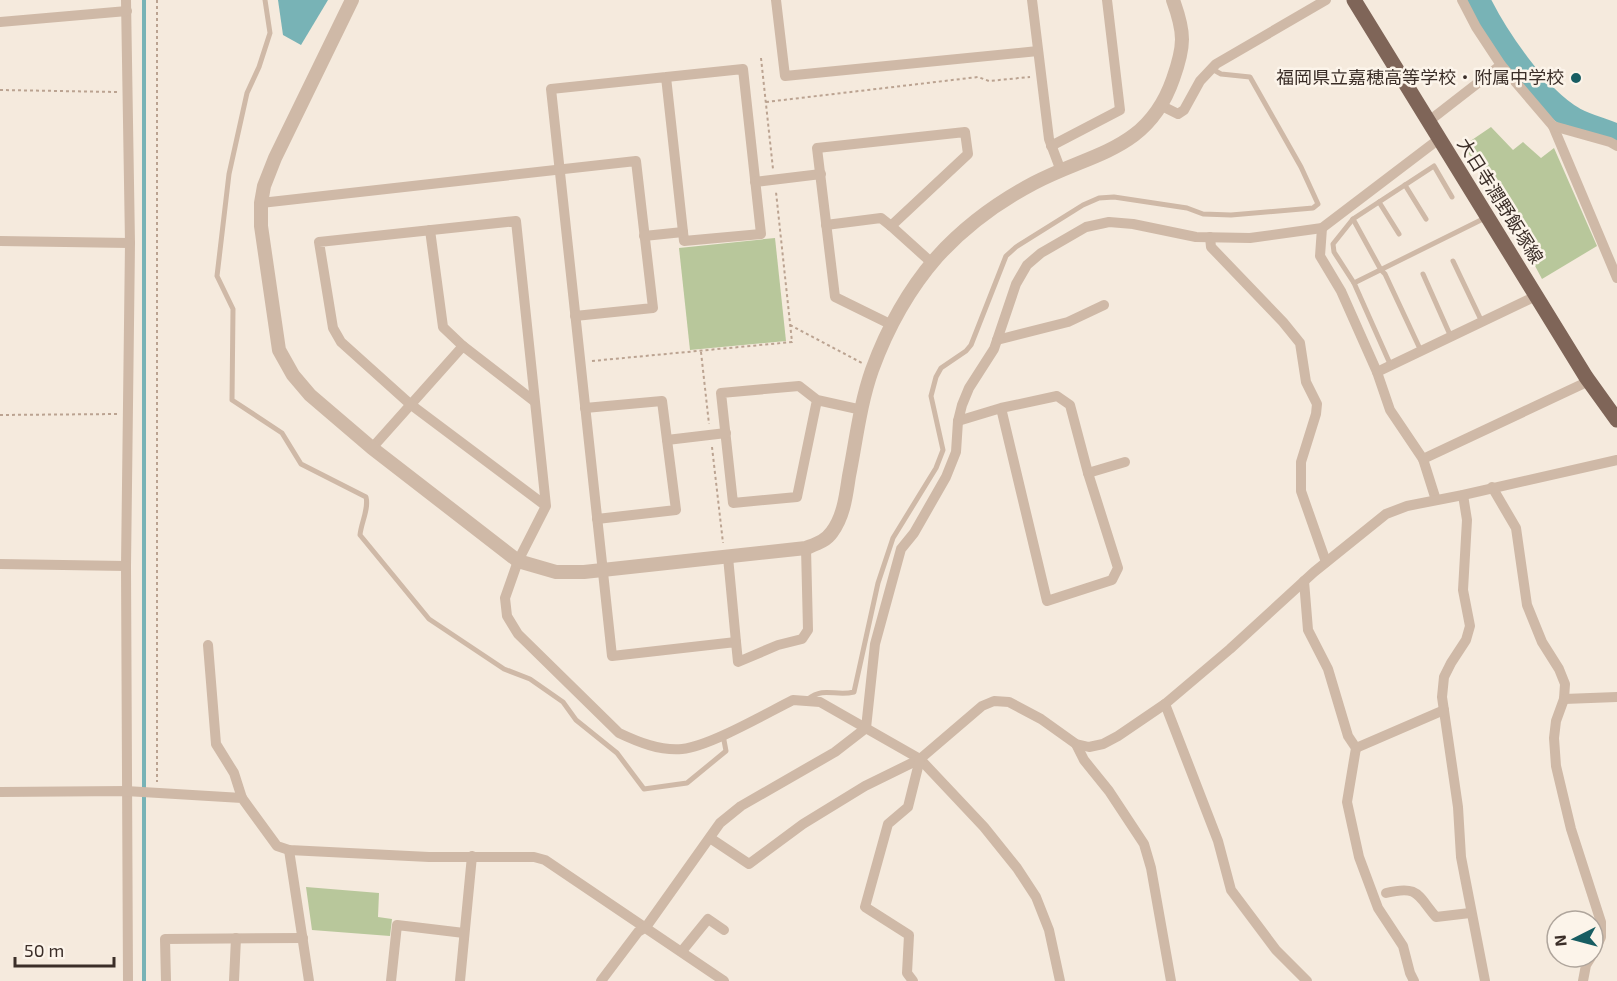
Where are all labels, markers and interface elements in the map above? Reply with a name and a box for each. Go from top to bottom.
place label: 福岡県立嘉穂高等学校・附属中学校 [1276,66,1564,88]
marker: 福岡県立嘉穂高等学校・附属中学校 [1569,71,1583,85]
street label: 大日寺潤野飯塚線 [1453,134,1548,267]
north arrow [1545,909,1605,969]
scale bar [15,930,114,968]
text: N [1550,934,1570,947]
text: 50 m [24,939,64,961]

